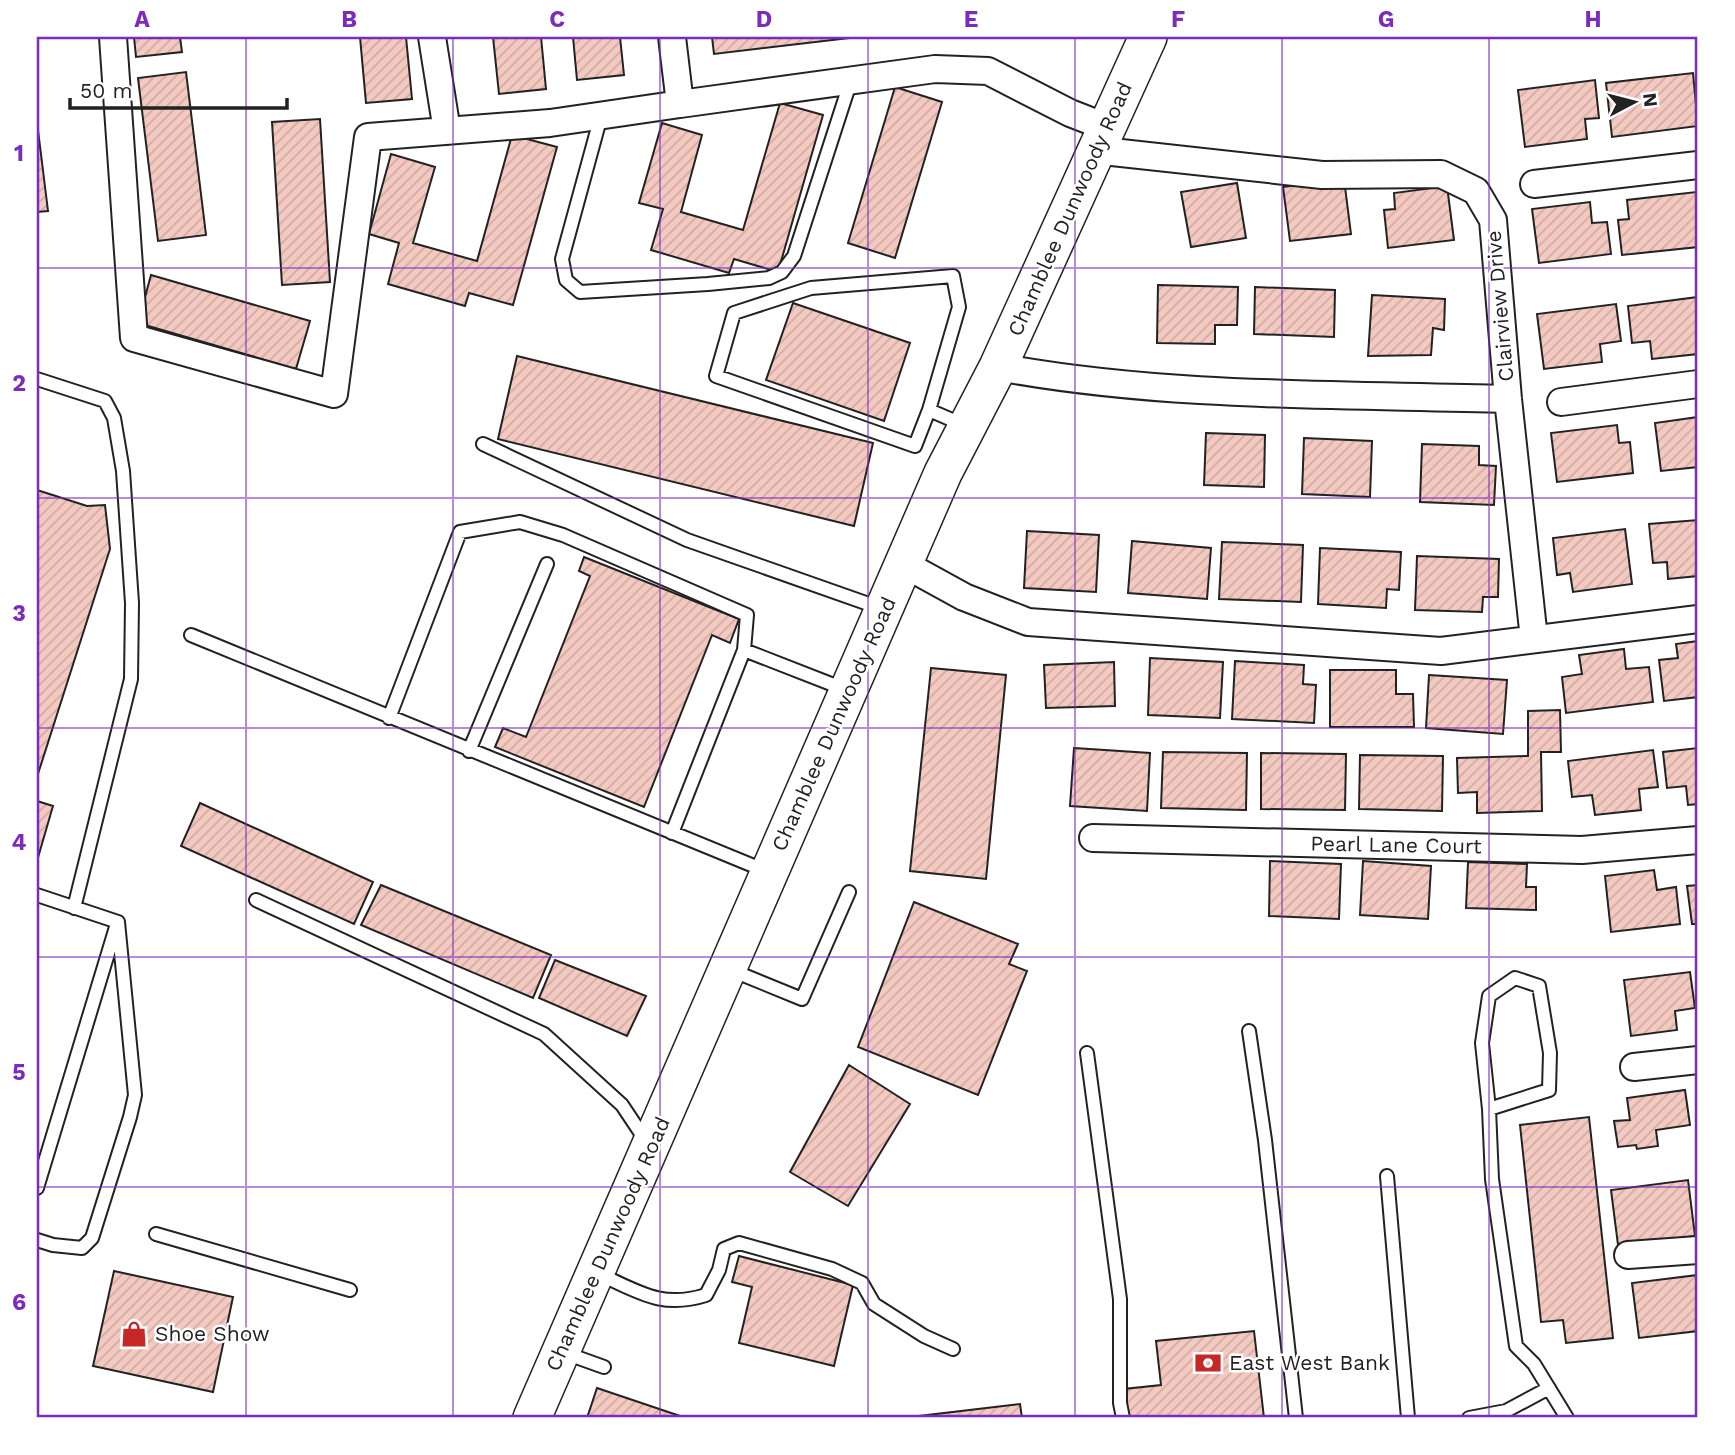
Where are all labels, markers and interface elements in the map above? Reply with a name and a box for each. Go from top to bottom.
text: A [134,6,150,33]
text: B [341,6,357,33]
text: C [549,6,565,33]
text: D [756,6,772,33]
text: E [964,6,978,33]
text: F [1171,6,1185,33]
text: G [1378,6,1394,33]
text: H [1584,6,1602,33]
scale bar [70,66,287,110]
north arrow [1598,66,1668,136]
text: 50 m [80,78,132,103]
street label: Chamblee Dunwoody Road [1002,78,1137,340]
text: N [1638,92,1663,108]
text: 1 [14,140,24,167]
street label: Clairview Drive [1480,229,1519,383]
text: 2 [12,370,26,397]
street label: Chamblee Dunwoody Road [766,593,901,855]
text: 3 [12,600,26,627]
text: 4 [12,829,27,856]
street label: Pearl Lane Court [1310,831,1482,858]
text: 5 [12,1059,26,1086]
street label: Chamblee Dunwoody Road [540,1113,675,1375]
text: 6 [12,1289,26,1316]
shop icon: Shoe Show [119,1319,149,1349]
place label: Shoe Show [155,1321,270,1346]
bank icon: East West Bank [1193,1348,1223,1378]
place label: East West Bank [1229,1350,1390,1375]

